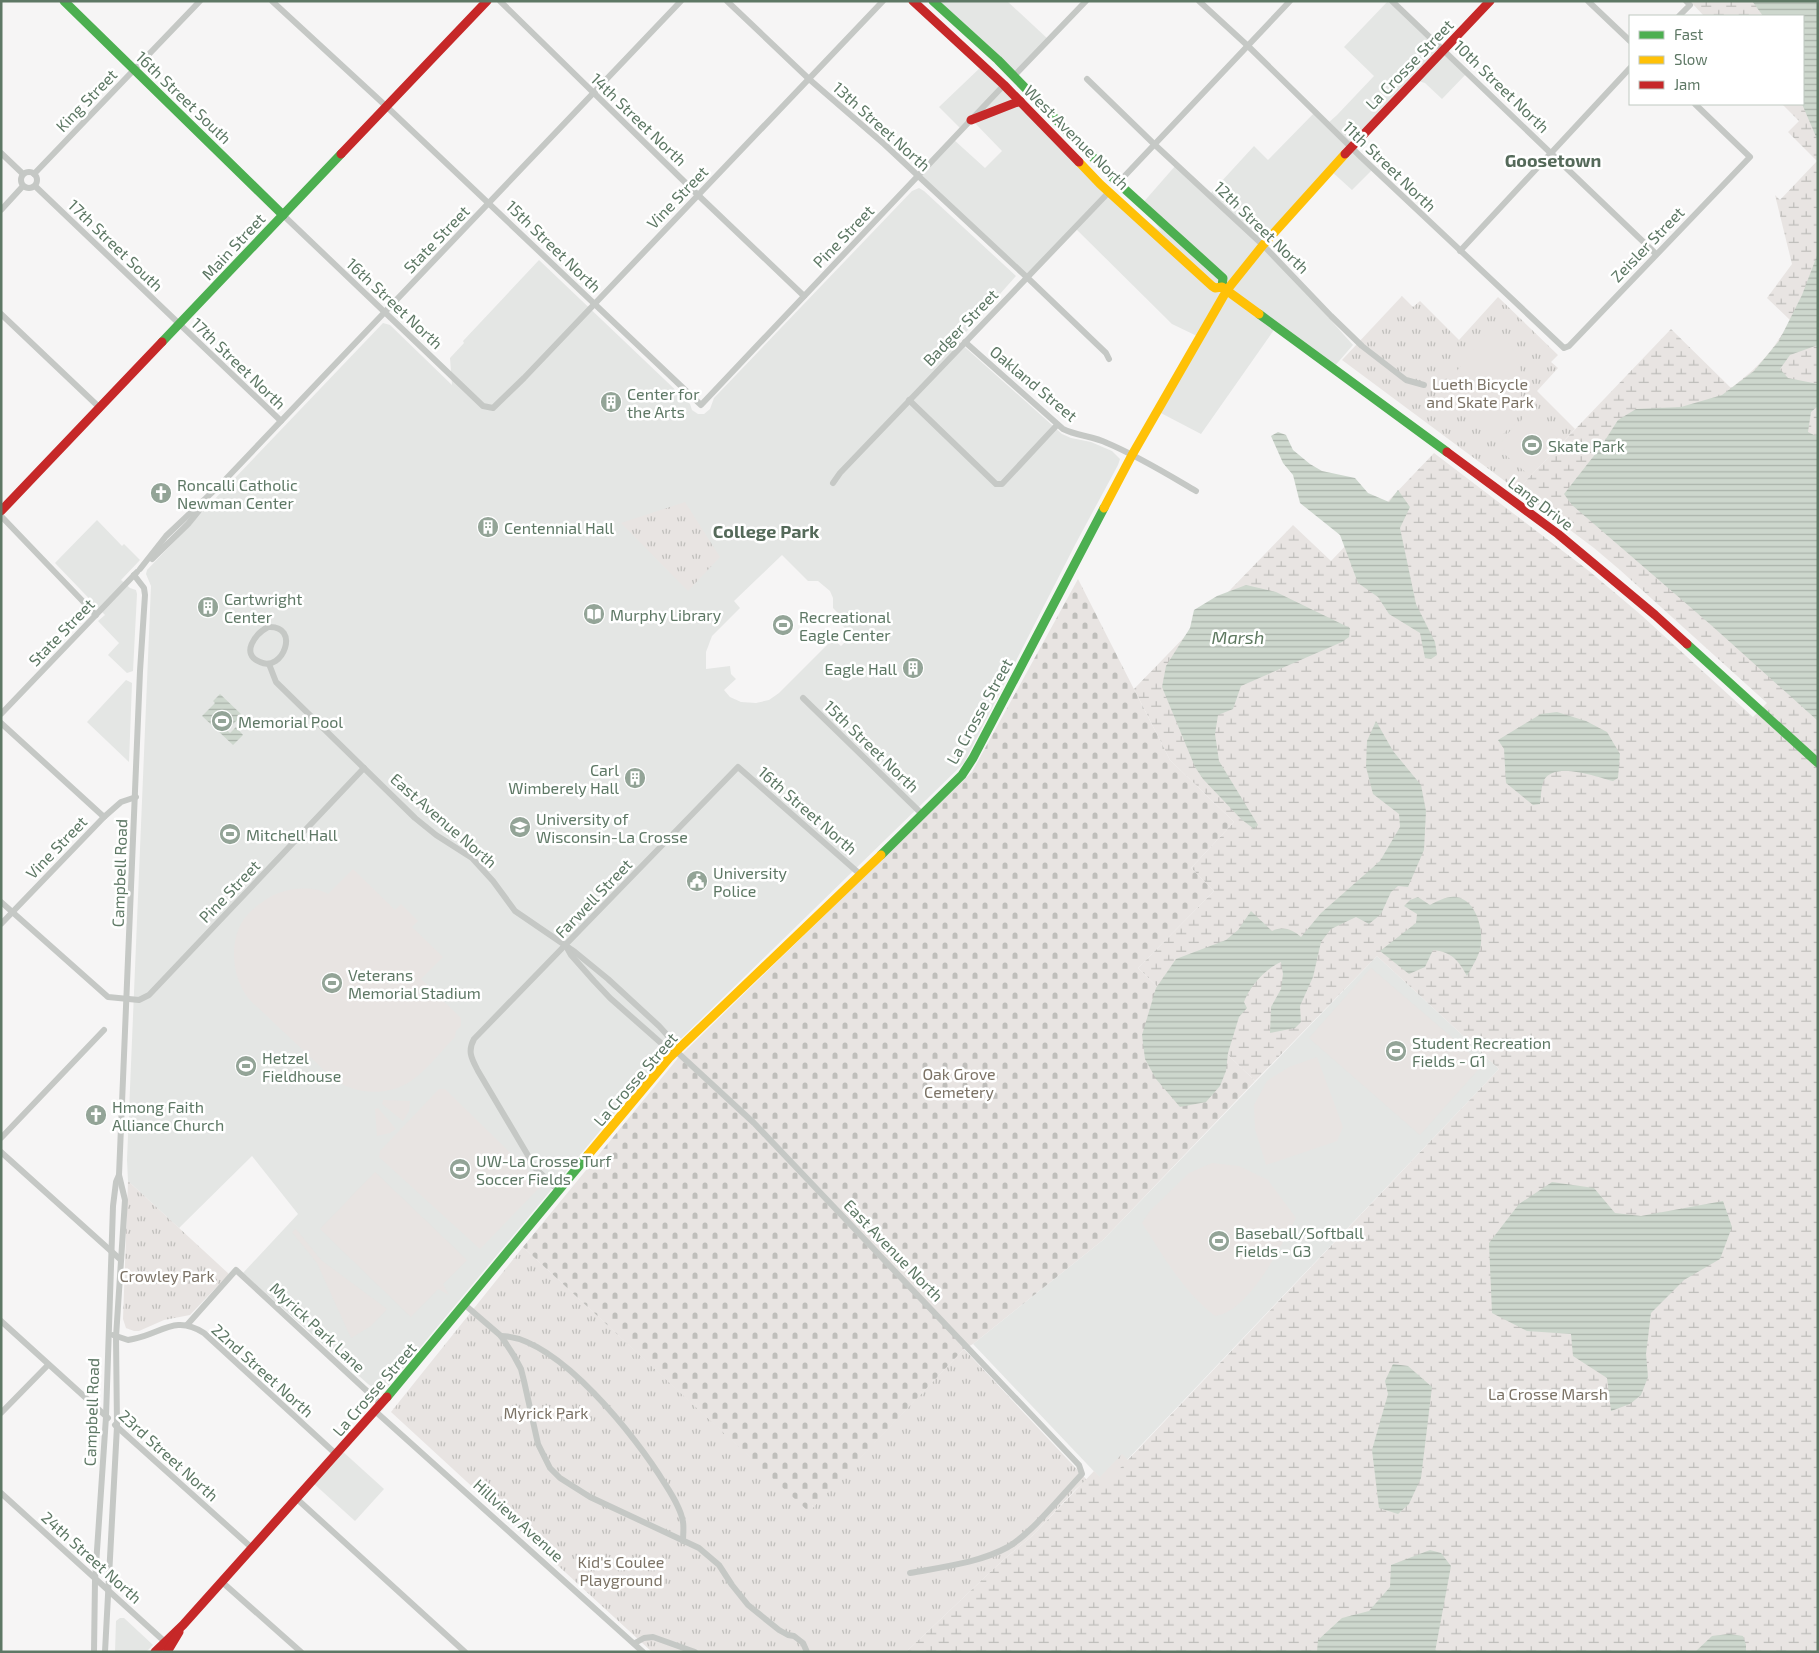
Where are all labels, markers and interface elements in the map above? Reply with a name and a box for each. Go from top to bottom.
street label: La Crosse Street [1361,15,1457,113]
legend [1629,15,1804,105]
text: Fast [1674,25,1704,43]
street label: 10th Street North [1450,36,1554,136]
street label: 16th Street South [132,47,236,147]
text: Slow [1674,50,1708,68]
street label: King Street [51,65,121,135]
street label: 14th Street North [587,69,691,169]
text: Jam [1674,75,1700,93]
street label: 13th Street North [829,77,935,175]
street label: West Avenue North [1021,81,1133,193]
street label: 11th Street North [1340,117,1440,215]
district label: Goosetown [1505,149,1601,171]
street label: Vine Street [643,162,711,232]
street label: 12th Street North [1211,177,1313,277]
street label: 17th Street South [65,195,167,295]
street label: 15th Street North [503,196,605,296]
street label: State Street [399,201,473,277]
street label: Pine Street [809,201,877,271]
street label: Zeisler Street [1606,202,1688,286]
street label: Main Street [197,209,269,283]
street label: 16th Street North [343,254,447,352]
street label: Badger Street [919,285,1001,369]
street label: 17th Street North [188,313,290,413]
street label: Oakland Street [987,341,1081,425]
park label: Lueth Bicycle and Skate Park [1426,374,1534,411]
place label: Center for the Arts [627,384,700,421]
building icon: Center for the Arts [599,390,623,414]
sports icon: Skate Park [1520,433,1544,457]
place label: Skate Park [1548,436,1625,455]
street label: Lang Drive [1505,472,1577,534]
place label: Roncalli Catholic Newman Center [177,475,298,512]
church icon: Roncalli Catholic Newman Center [149,481,173,505]
building icon: Centennial Hall [476,515,500,539]
place label: Centennial Hall [504,518,614,537]
district label: College Park [713,520,819,542]
place label: Cartwright Center [224,589,302,626]
street label: State Street [24,594,98,670]
building icon: Cartwright Center [196,595,220,619]
library icon: Murphy Library [582,602,606,626]
place label: Murphy Library [610,605,722,624]
place label: Recreational Eagle Center [799,607,891,644]
sports icon: Recreational Eagle Center [771,613,795,637]
water label: Marsh [1212,626,1264,648]
street label: La Crosse Street [942,655,1016,767]
building icon: Eagle Hall [901,656,925,680]
place label: Eagle Hall [824,659,897,678]
street label: 15th Street North [821,696,923,796]
sports icon: Memorial Pool [210,709,234,733]
place label: Memorial Pool [238,712,343,731]
place label: Carl Wimberely Hall [508,760,619,797]
street label: 16th Street North [755,762,861,858]
building icon: Carl Wimberely Hall [623,766,647,790]
street label: East Avenue North [387,769,501,871]
place label: University of Wisconsin-La Crosse [536,809,688,846]
street label: Vine Street [22,812,90,882]
school or university icon: University of Wisconsin-La Crosse [508,815,532,839]
street label: Campbell Road [108,818,130,928]
sports icon: Mitchell Hall [218,822,242,846]
place label: Mitchell Hall [246,825,338,844]
street label: Farwell Street [551,855,635,941]
street label: Pine Street [195,856,263,926]
place label: University Police [713,863,788,900]
public building icon: University Police [685,869,709,893]
place label: Veterans Memorial Stadium [348,965,481,1002]
sports icon: Veterans Memorial Stadium [320,971,344,995]
street label: La Crosse Street [589,1028,681,1130]
place label: Student Recreation Fields - G1 [1412,1033,1551,1070]
sports icon: Student Recreation Fields - G1 [1384,1039,1408,1063]
place label: Hetzel Fieldhouse [262,1048,341,1085]
sports icon: Hetzel Fieldhouse [234,1054,258,1078]
park label: Oak Grove Cemetery [922,1064,996,1101]
place label: Hmong Faith Alliance Church [112,1097,224,1134]
church icon: Hmong Faith Alliance Church [84,1103,108,1127]
place label: UW-La Crosse Turf Soccer Fields [476,1151,612,1188]
sports icon: UW-La Crosse Turf Soccer Fields [448,1157,472,1181]
street label: East Avenue North [840,1195,948,1305]
place label: Baseball/Softball Fields - G3 [1235,1223,1364,1260]
sports icon: Baseball/Softball Fields - G3 [1207,1229,1231,1253]
park label: Crowley Park [119,1266,215,1285]
street label: Myrick Park Lane [266,1278,370,1376]
street label: 22nd Street North [208,1319,318,1421]
street label: La Crosse Street [328,1338,420,1440]
street label: Campbell Road [80,1357,102,1467]
park label: La Crosse Marsh [1488,1384,1608,1403]
park label: Myrick Park [504,1403,588,1422]
street label: 23rd Street North [115,1405,223,1505]
street label: Hillview Avenue [470,1475,568,1565]
street label: 24th Street North [38,1507,146,1607]
park label: Kid's Coulee Playground [578,1552,664,1589]

